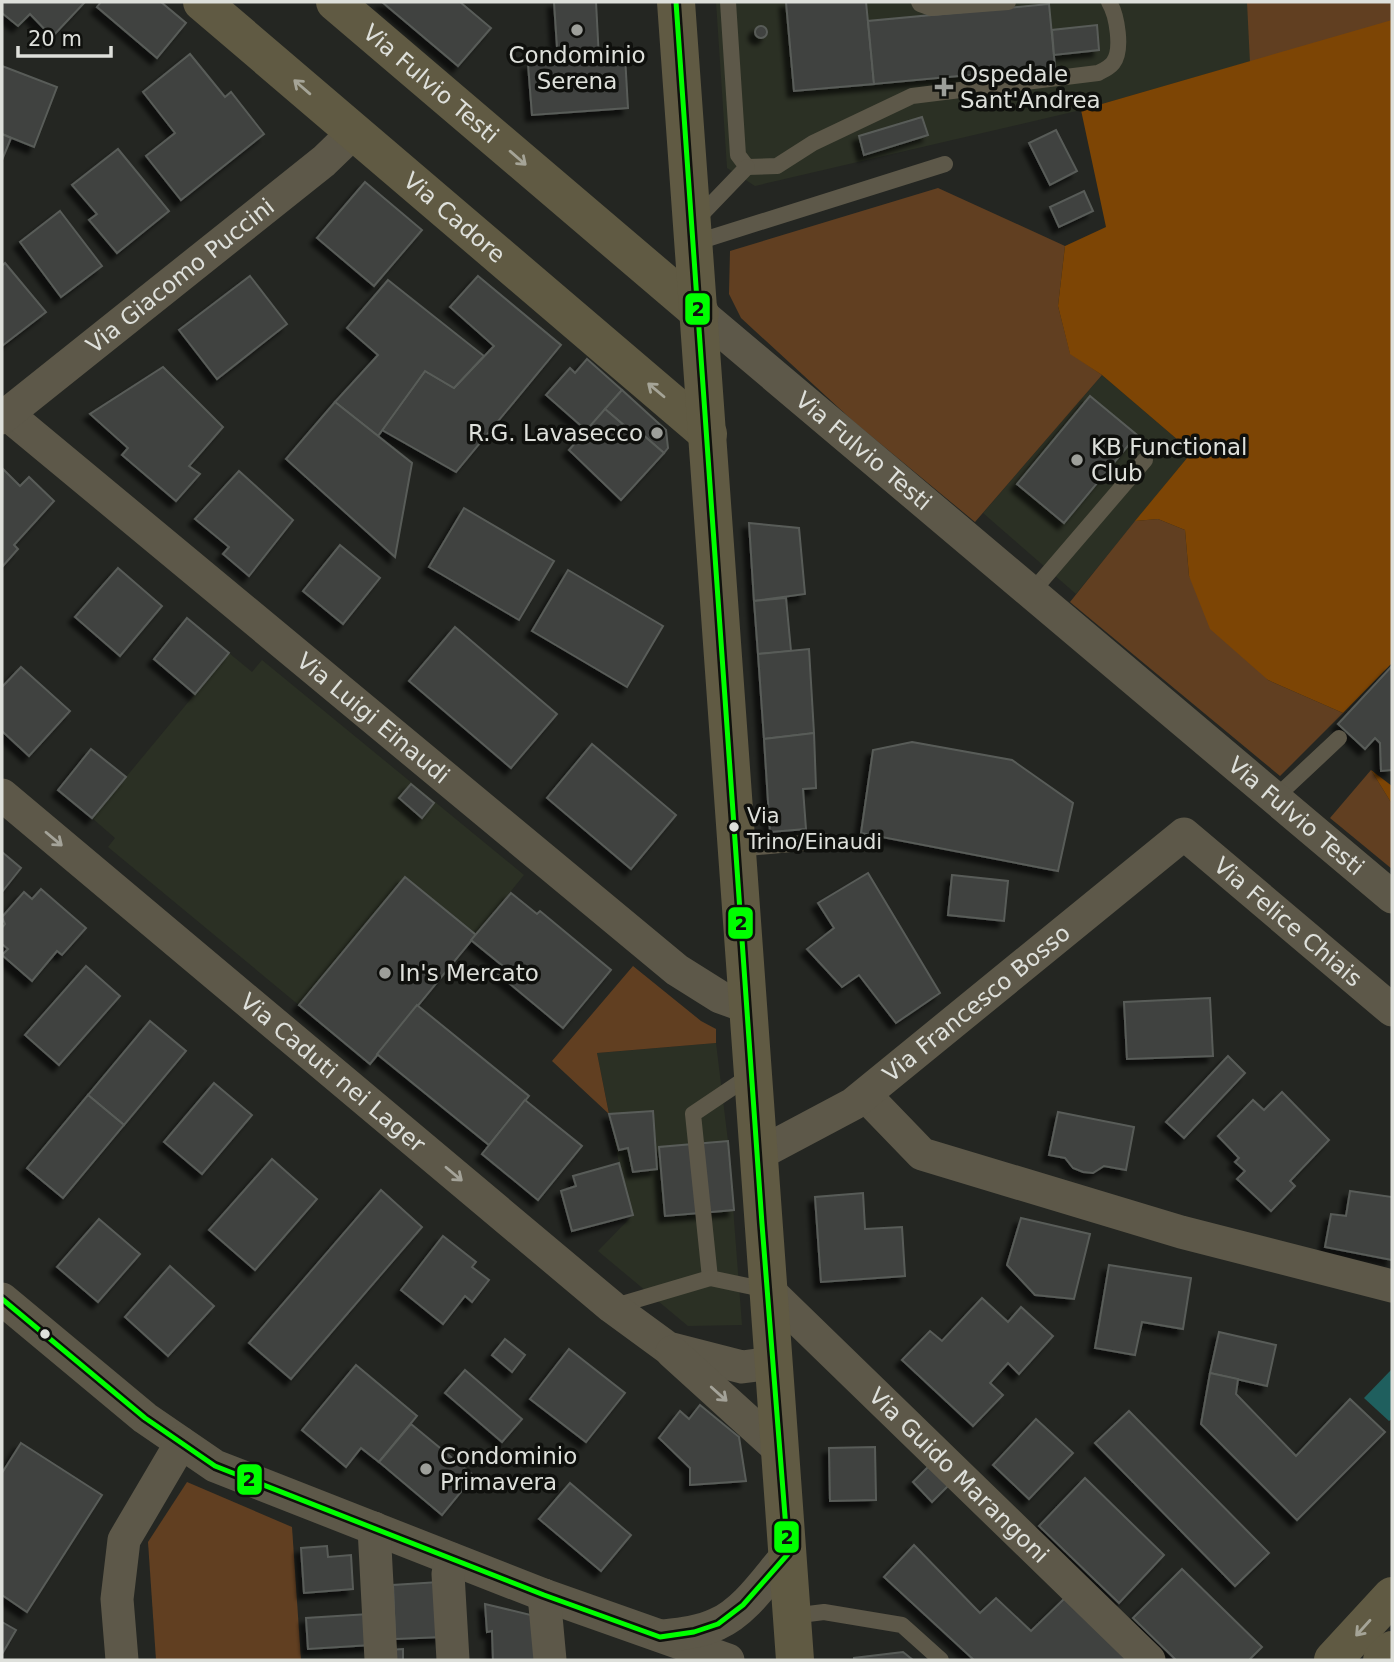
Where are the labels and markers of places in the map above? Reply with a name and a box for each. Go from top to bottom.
marker: Condominio Serena [569,22,585,38]
place label: Condominio Serena [508,42,646,94]
place label: Ospedale Sant'Andrea [960,61,1101,113]
marker: Ospedale Sant'Andrea [934,77,954,97]
place label: R.G. Lavasecco [468,420,643,446]
marker: R.G. Lavasecco [649,425,665,441]
place label: KB Functional Club [1091,434,1248,486]
marker: KB Functional Club [1069,452,1085,468]
place label: Via Trino/Einaudi [746,804,882,854]
marker: Via Trino/Einaudi [727,820,741,834]
place label: In's Mercato [399,960,539,986]
marker: In's Mercato [377,965,393,981]
unlabelled marker [38,1327,52,1341]
place label: Condominio Primavera [440,1443,577,1495]
marker: Condominio Primavera [418,1461,434,1477]

